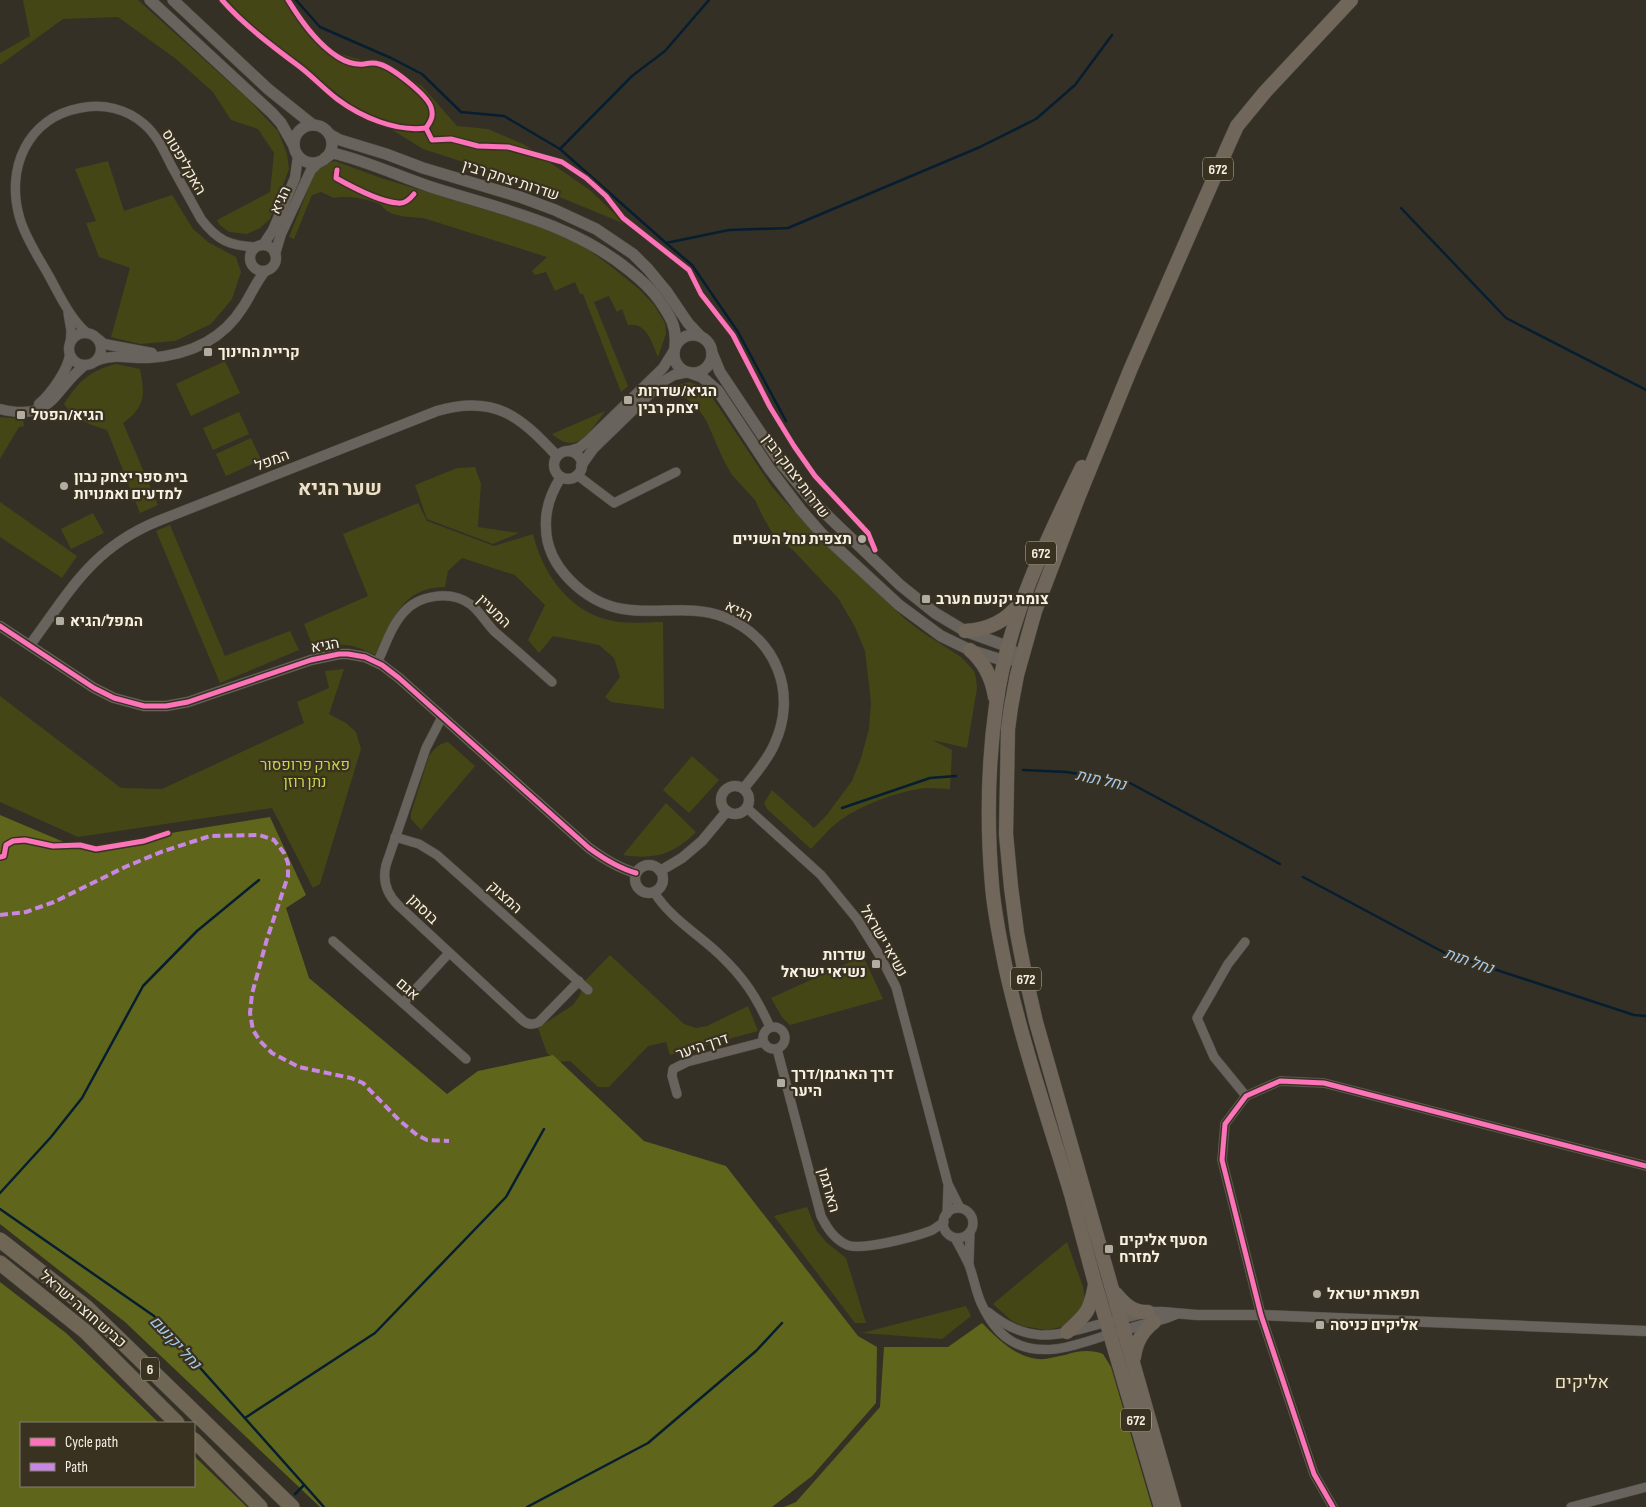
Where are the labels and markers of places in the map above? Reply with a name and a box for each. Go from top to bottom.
place label: קריית החינוך [218,343,300,362]
marker: קריית החינוך [202,346,214,358]
place label: הגיא/שדרות יצחק רבין [638,382,717,418]
marker: הגיא/שדרות יצחק רבין [622,394,634,406]
place label: הגיא/הפטל [31,406,104,425]
marker: הגיא/הפטל [15,409,27,421]
place label: בית ספר יצחק נבון למדעים ואמנויות [74,468,188,504]
marker: בית ספר יצחק נבון למדעים ואמנויות [58,480,70,492]
place label: תצפית נחל השניים [733,530,852,549]
marker: תצפית נחל השניים [856,533,868,545]
place label: צומת יקנעם מערב [936,590,1049,609]
marker: צומת יקנעם מערב [920,593,932,605]
place label: המפל/הגיא [70,612,143,631]
marker: המפל/הגיא [54,615,66,627]
place label: שדרות נשיאי ישראל [781,946,866,982]
marker: שדרות נשיאי ישראל [870,958,882,970]
place label: דרך הארגמן/דרך היער [791,1065,894,1101]
marker: דרך הארגמן/דרך היער [775,1077,787,1089]
place label: מסעף אליקים למזרח [1119,1231,1208,1267]
marker: מסעף אליקים למזרח [1103,1243,1115,1255]
place label: תפארת ישראל [1327,1285,1420,1304]
marker: תפארת ישראל [1311,1288,1323,1300]
place label: אליקים כניסה [1330,1316,1419,1335]
marker: אליקים כניסה [1314,1319,1326,1331]

